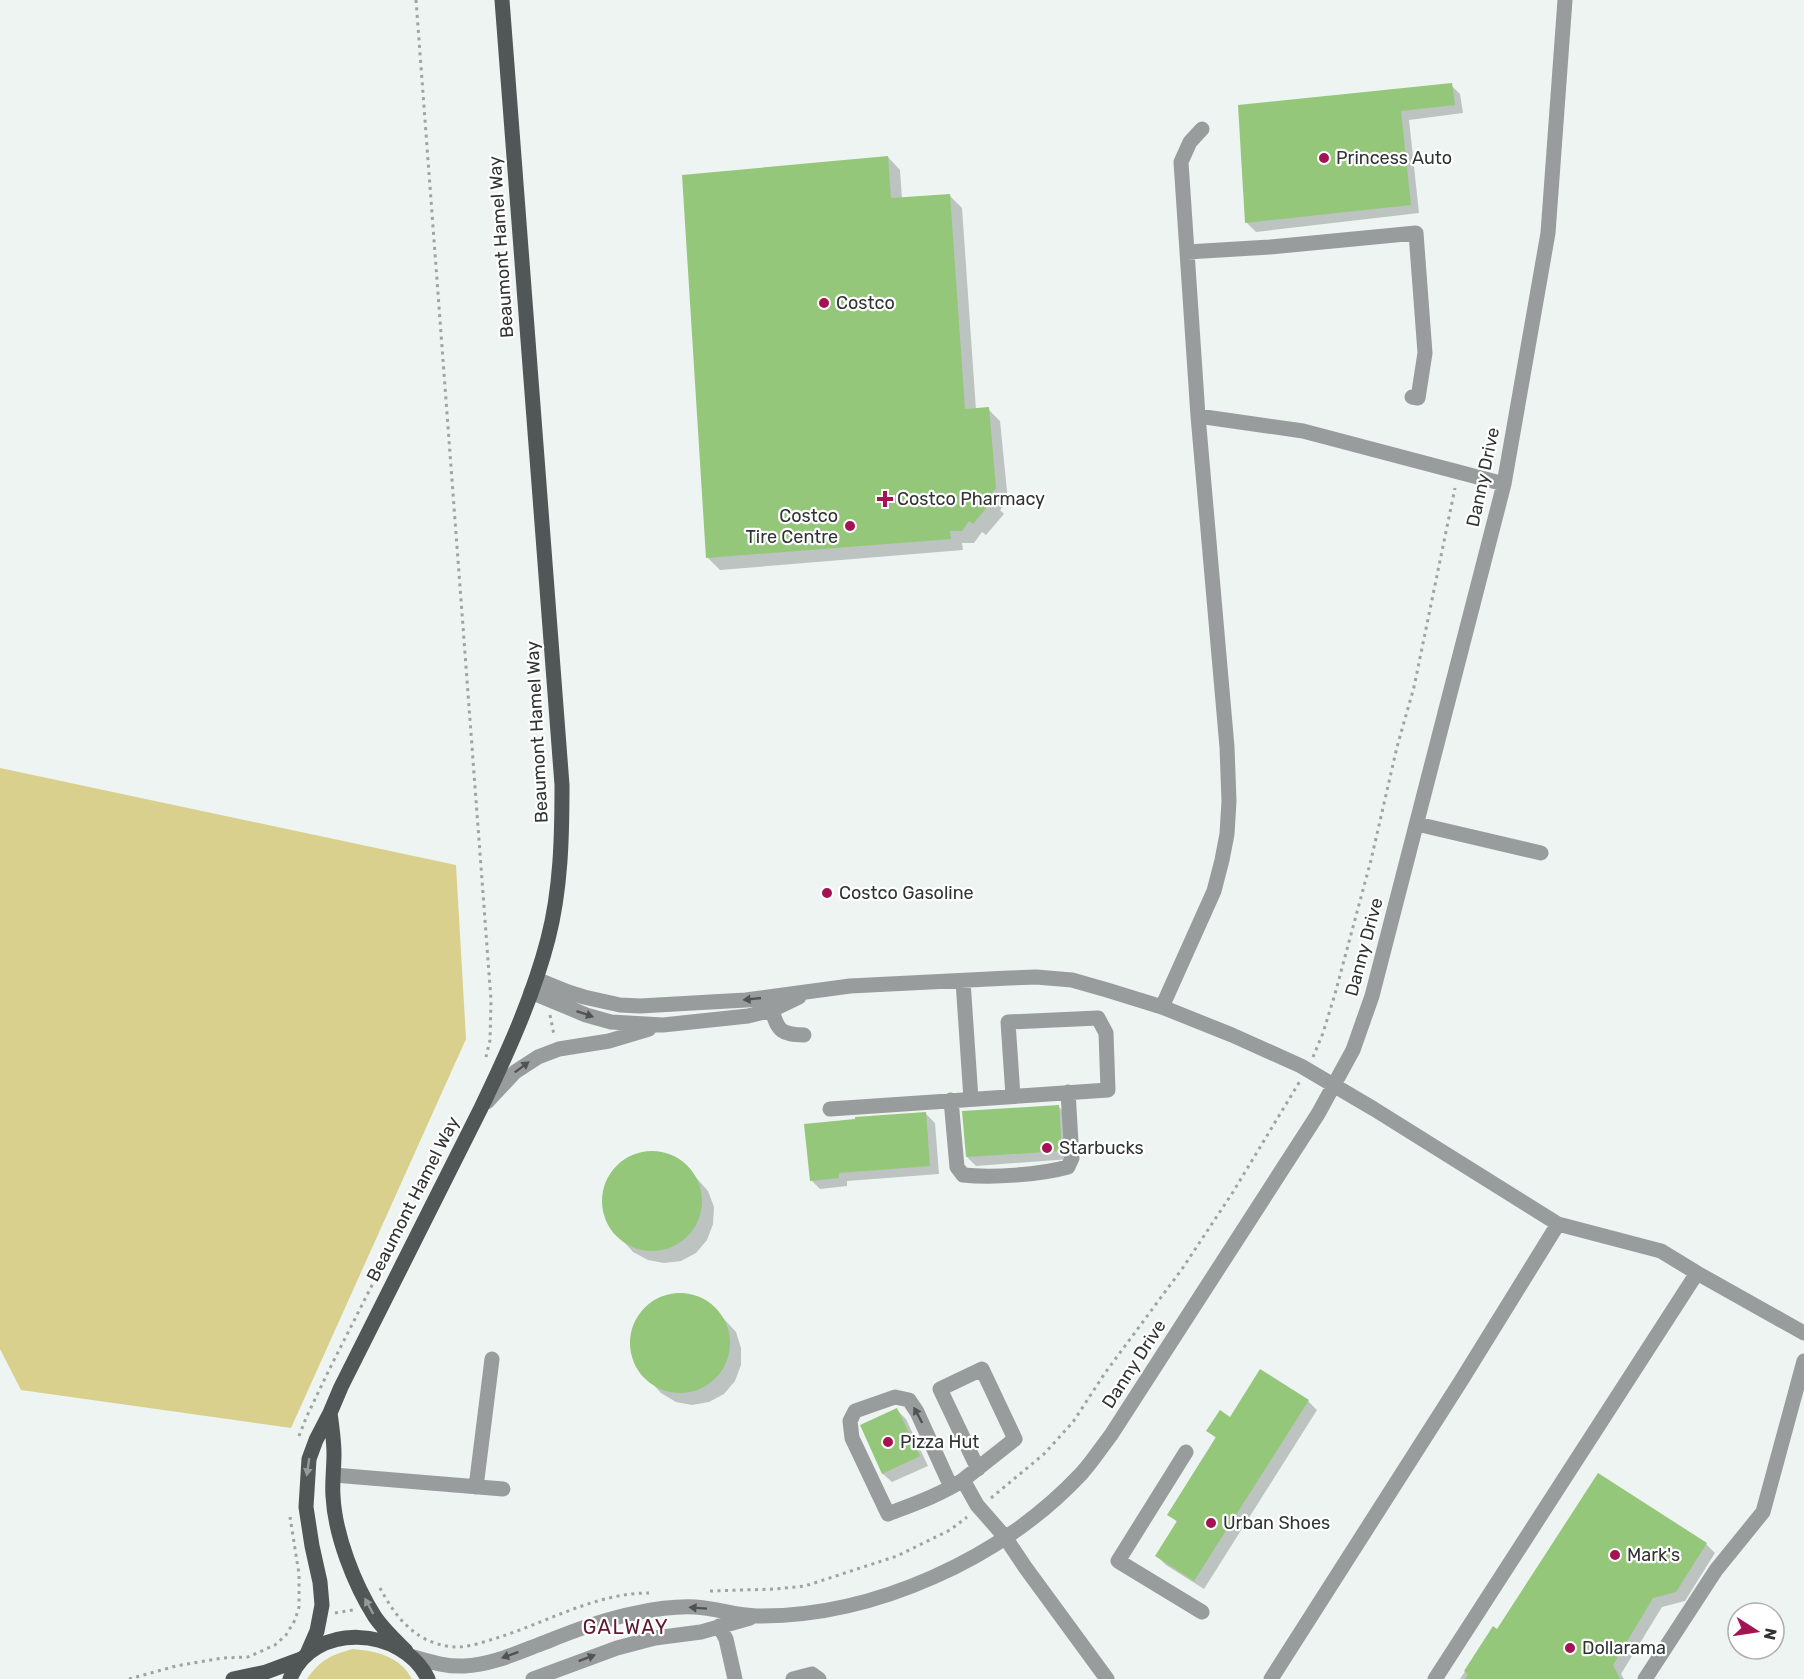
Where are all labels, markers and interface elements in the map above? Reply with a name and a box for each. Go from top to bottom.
place label: Princess Auto [1336,147,1452,169]
marker: Princess Auto [1317,151,1331,165]
street label: Beaumont Hamel Way [484,155,518,339]
place label: Costco [836,292,895,314]
marker: Costco [817,296,831,310]
street label: Danny Drive [1462,425,1504,529]
place label: Costco Pharmacy [897,488,1045,510]
marker: Costco Pharmacy [878,492,892,506]
place label: Costco Tire Centre [745,505,838,548]
marker: Costco Tire Centre [843,519,857,533]
street label: Beaumont Hamel Way [521,640,553,824]
place label: Costco Gasoline [839,882,974,904]
marker: Costco Gasoline [820,886,834,900]
street label: Danny Drive [1340,895,1388,999]
one-way arrow [742,994,761,1004]
one-way arrow [576,1010,594,1020]
one-way arrow [514,1061,530,1073]
street label: Beaumont Hamel Way [362,1113,464,1285]
place label: Starbucks [1059,1137,1144,1159]
marker: Starbucks [1040,1141,1054,1155]
street label: Danny Drive [1097,1316,1171,1412]
one-way arrow [913,1406,923,1423]
place label: Pizza Hut [900,1431,979,1453]
marker: Pizza Hut [881,1435,895,1449]
one-way arrow [304,1457,313,1476]
place label: Urban Shoes [1223,1512,1330,1534]
marker: Urban Shoes [1204,1516,1218,1530]
place label: Mark's [1627,1544,1680,1566]
marker: Mark's [1608,1548,1622,1562]
one-way arrow [365,1597,375,1615]
north arrow [1726,1601,1786,1661]
one-way arrow [688,1604,707,1613]
district label: GALWAY [583,1615,669,1639]
text: N [1760,1626,1781,1642]
place label: Dollarama [1582,1637,1666,1659]
marker: Dollarama [1563,1641,1577,1655]
one-way arrow [501,1651,519,1661]
one-way arrow [579,1653,597,1663]

